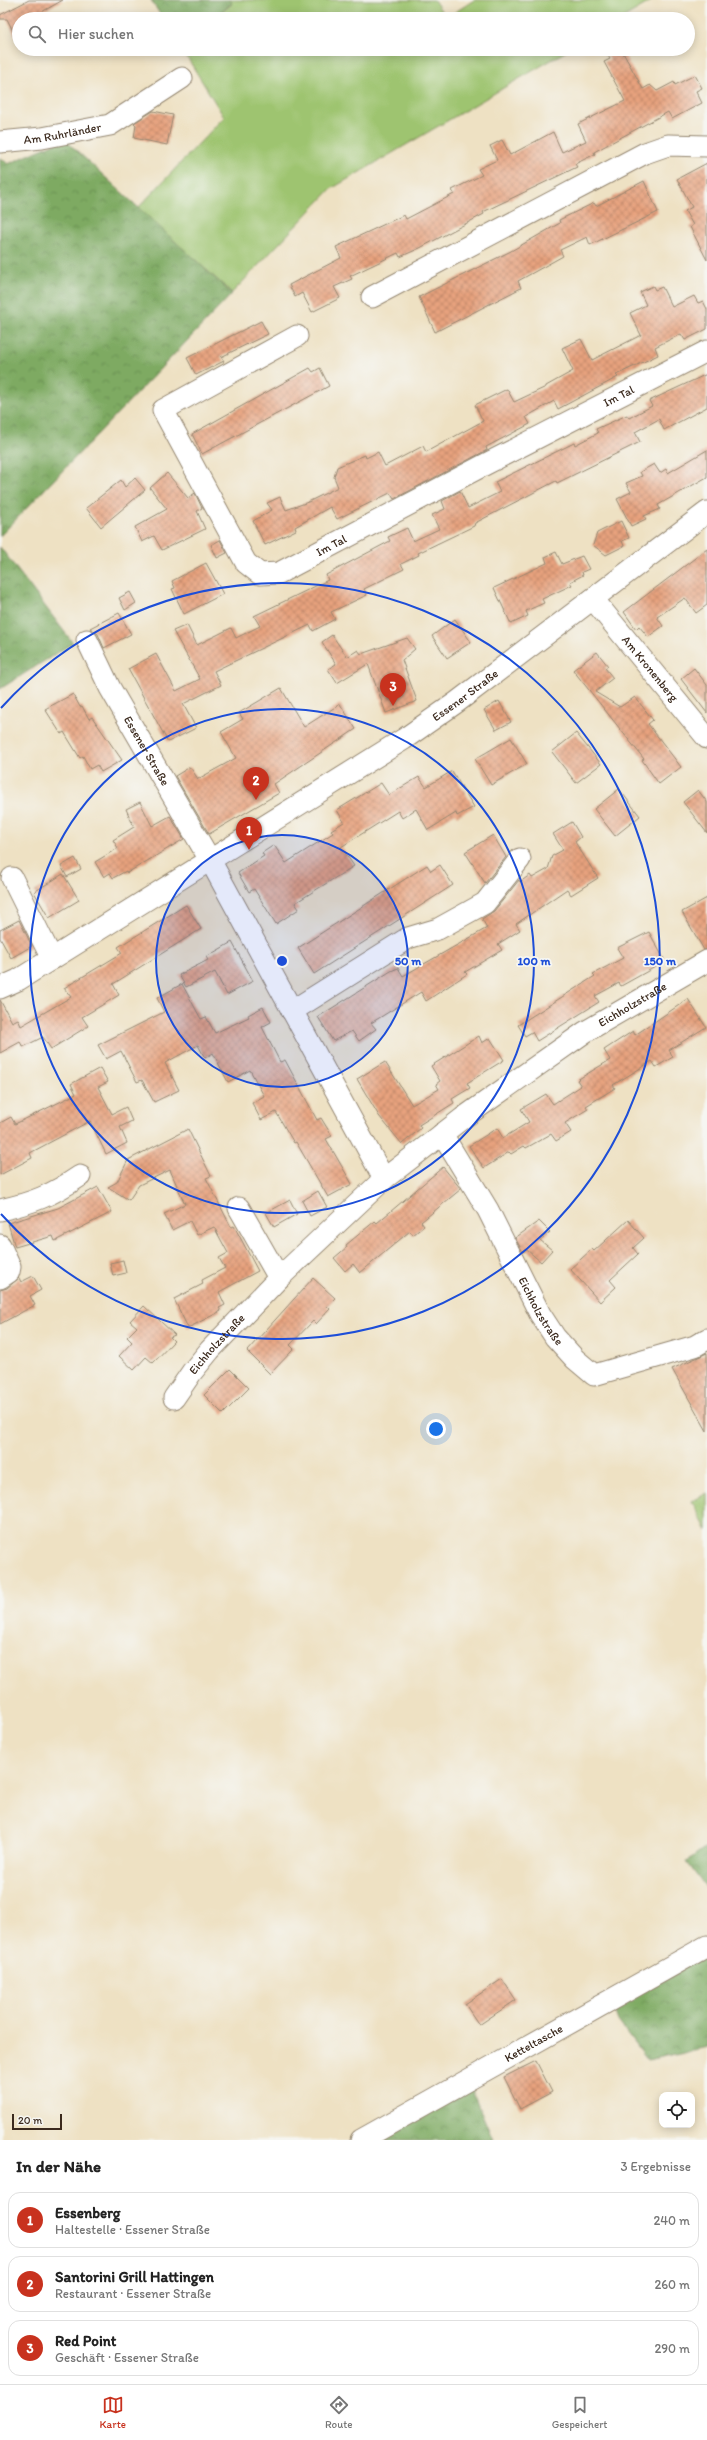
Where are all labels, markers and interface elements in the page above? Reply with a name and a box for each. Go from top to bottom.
search box [12,12,695,56]
icon: search [26,23,48,45]
text: Hier suchen [58,25,134,43]
street label: Am Ruhrländer [23,120,102,147]
street label: Im Tal [601,382,637,410]
street label: Im Tal [314,531,349,559]
street label: Am Kronenberg [619,633,682,705]
street label: Essener Straße [430,666,501,724]
pin: 3 [380,673,406,706]
street label: Essener Straße [121,714,172,789]
pin: 2 [243,767,269,800]
pin: 1 [236,817,262,850]
centre of rings [275,954,289,968]
text: 50 m [395,954,422,968]
text: 100 m [517,954,551,968]
text: 150 m [644,954,677,968]
street label: Eichholzstraße [596,979,669,1030]
street label: Eichholzstraße [516,1275,566,1348]
street label: Eichholzstraße [186,1311,248,1377]
your location [426,1419,446,1439]
street label: Ketteltasche [502,2021,566,2065]
map controls [659,2092,695,2128]
button: locate [659,2092,695,2128]
scale bar [12,2112,62,2131]
text: 20 m [18,2114,42,2127]
text: In der Nähe [16,2156,101,2176]
text: 3 Ergebnisse [621,2159,691,2174]
text: Essenberg [55,2204,121,2222]
text: 1 [27,2213,33,2228]
text: 240 m [653,2213,690,2228]
text: Haltestelle · Essener Straße [55,2222,210,2237]
text: Santorini Grill Hattingen [55,2268,214,2286]
text: 2 [27,2277,33,2292]
text: 260 m [654,2277,690,2292]
text: Restaurant · Essener Straße [55,2286,211,2301]
text: Red Point [55,2332,116,2350]
text: 3 [26,2341,34,2356]
text: 290 m [654,2341,690,2356]
text: Geschäft · Essener Straße [55,2350,199,2365]
tab: Karte [100,2394,126,2431]
tab: Route [325,2394,353,2431]
tab: Gespeichert [552,2394,607,2431]

